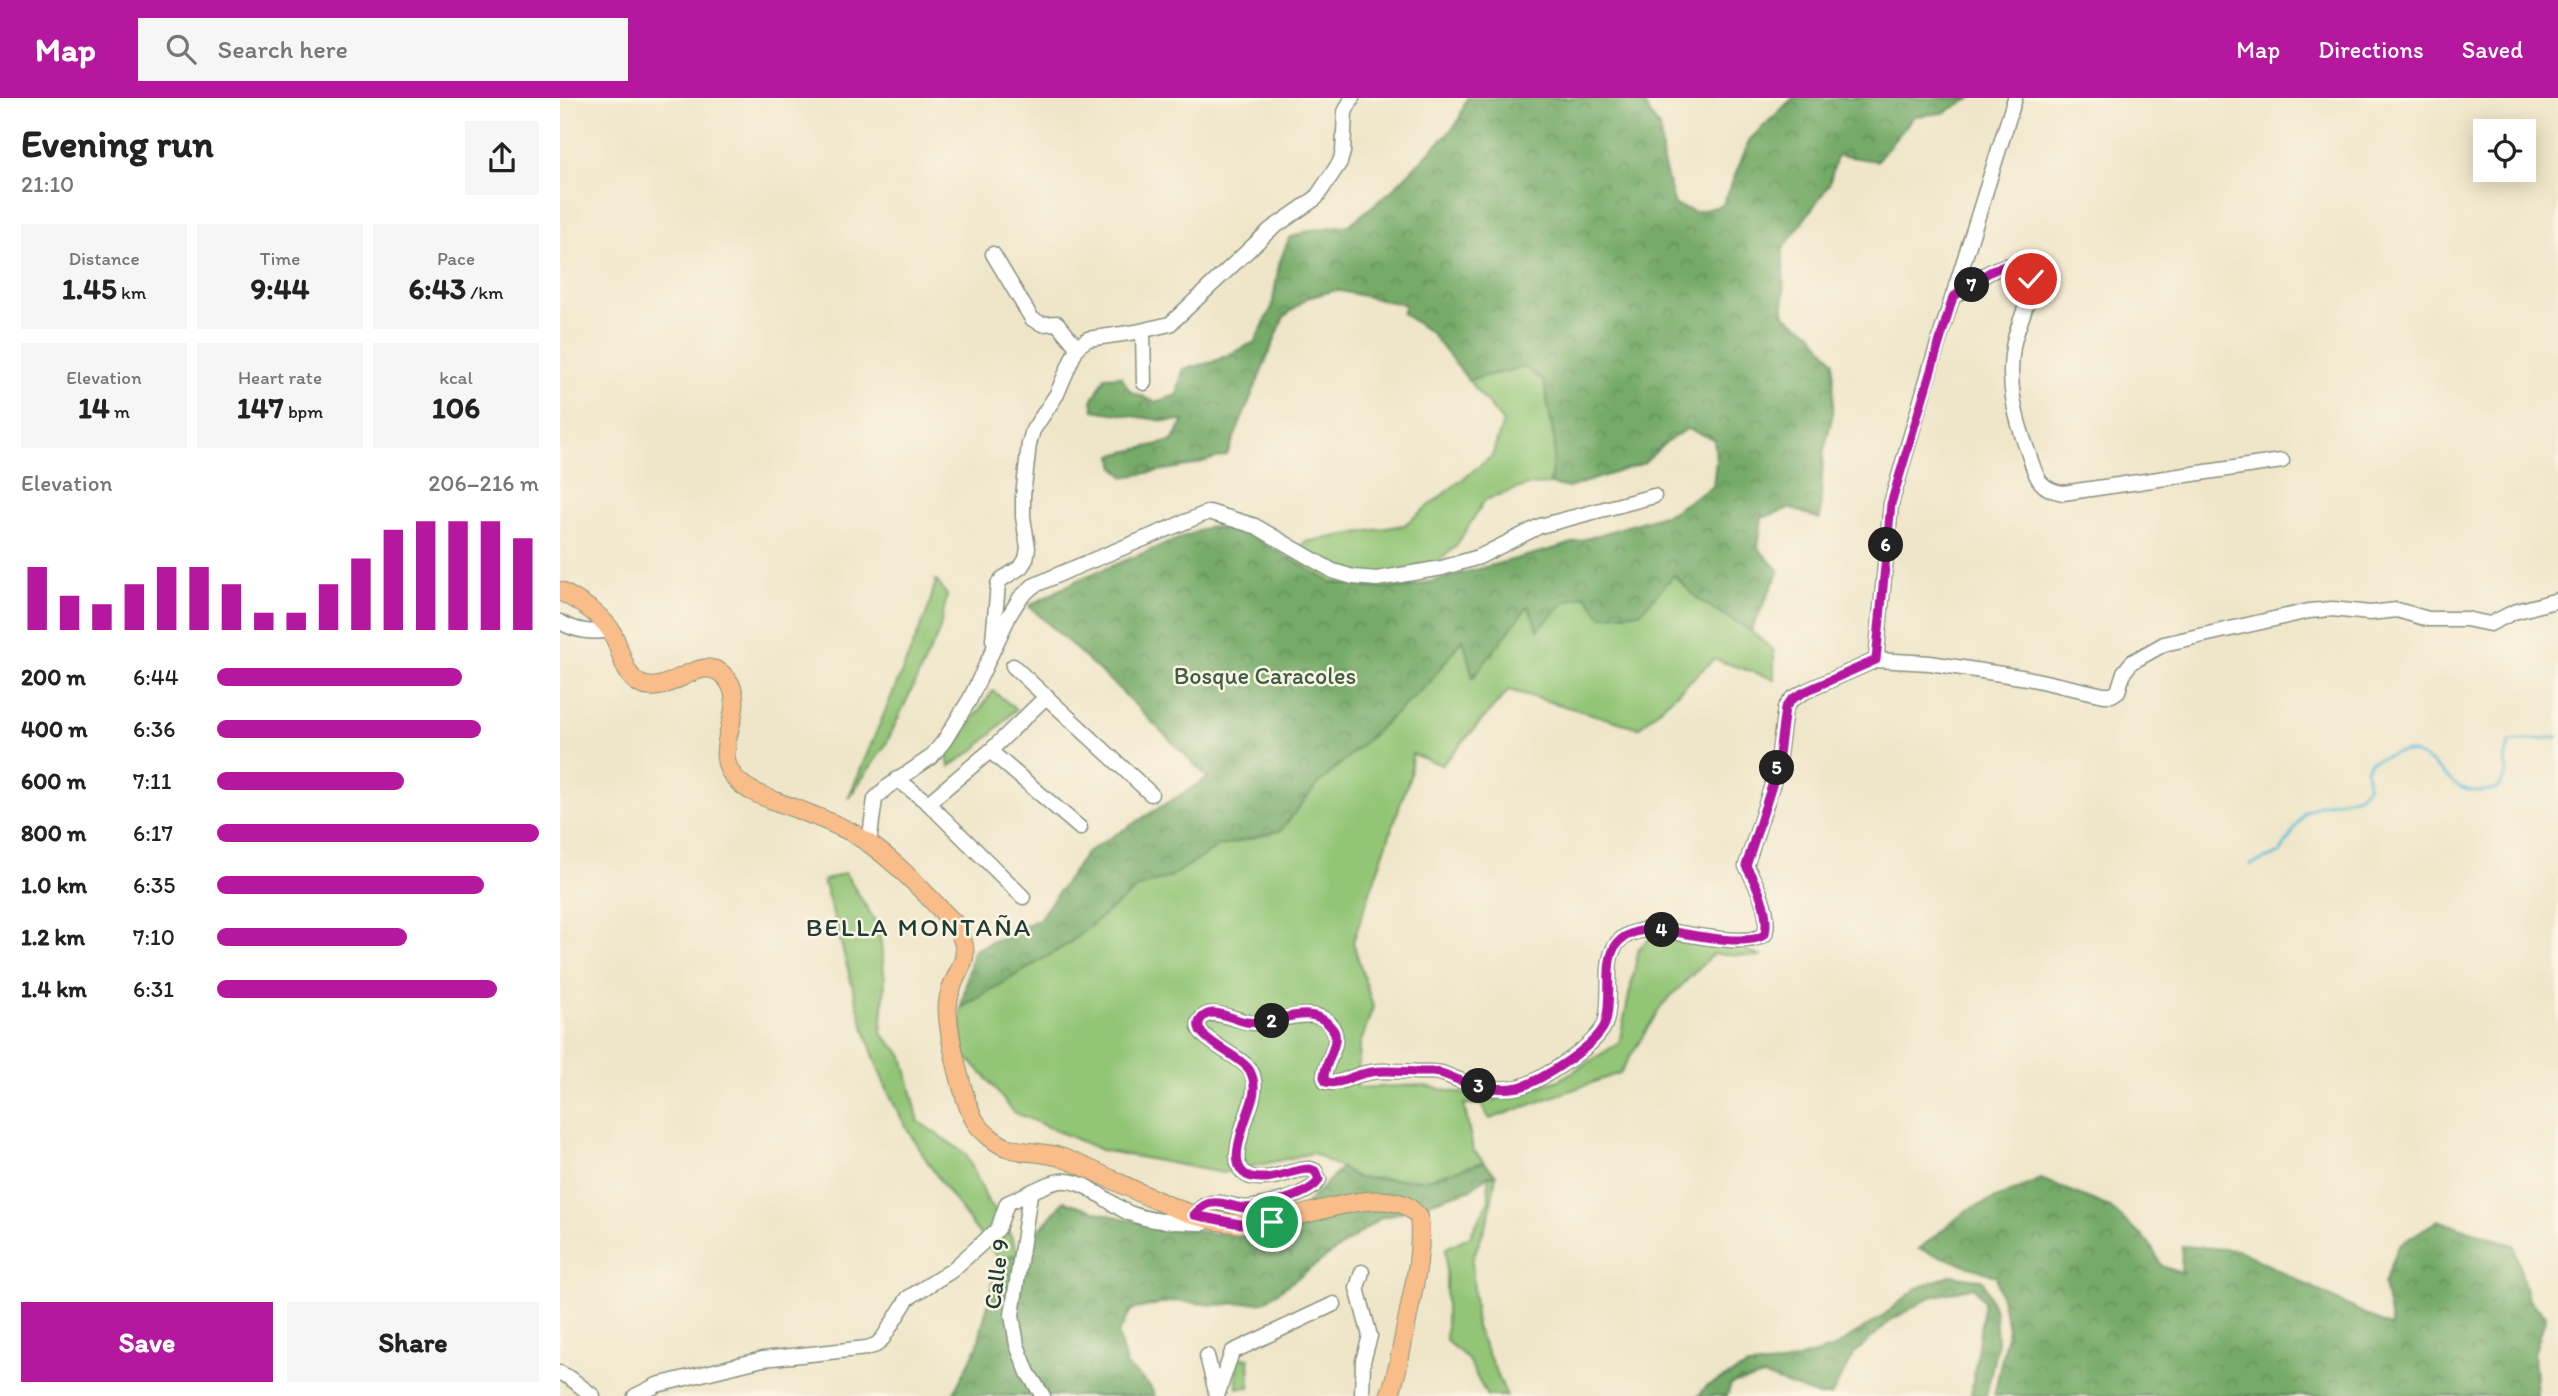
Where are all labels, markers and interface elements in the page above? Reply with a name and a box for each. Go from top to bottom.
search box [138,18,628,81]
text: Map [35,30,96,69]
icon: search [162,30,200,68]
text: Search here [218,33,348,65]
text: Map [2236,35,2280,64]
text: Directions [2318,35,2424,64]
text: Saved [2462,35,2523,64]
map controls [2473,119,2536,182]
button: locate [2473,119,2536,182]
text: Evening run [21,121,214,167]
button: share [465,121,539,195]
text: 21:10 [21,170,74,198]
text: Distance [68,247,140,270]
text: Time [260,247,300,270]
text: Pace [437,247,475,270]
pin [2001,249,2061,309]
icon: check [2012,260,2050,298]
pin: 7 [1954,268,1990,302]
text: 1.45 [62,270,117,307]
text: 9:44 [250,270,310,307]
text: 6:43 [408,270,466,307]
text: 7 [1967,273,1976,296]
text: km [117,281,146,304]
text: /km [466,281,504,304]
text: Elevation [66,366,142,389]
text: Heart rate [238,366,322,389]
text: kcal [439,366,473,389]
text: 14 [78,389,110,426]
text: 147 [237,389,284,426]
text: 106 [432,389,480,426]
text: m [110,400,130,423]
text: bpm [284,400,323,423]
text: Elevation [21,469,112,497]
text: 206–216 m [428,469,539,497]
pin: 6 [1868,528,1904,562]
text: 6 [1880,533,1891,556]
park label: Bosque Caracoles [1174,661,1356,690]
text: 200 m [21,663,86,691]
text: 6:44 [133,663,178,691]
text: 400 m [21,715,88,743]
text: 6:36 [133,715,176,743]
pin: 5 [1760,750,1794,786]
text: 5 [1772,756,1781,779]
text: 600 m [21,767,86,795]
text: 7:11 [133,767,171,795]
text: 800 m [21,819,86,847]
text: 6:17 [133,819,173,847]
text: 1.0 km [21,871,87,899]
text: 6:35 [133,871,175,899]
district label: BELLA MONTAÑA [806,911,1032,943]
pin: 4 [1644,912,1680,948]
text: 4 [1656,918,1667,941]
text: 1.2 km [21,923,85,951]
text: 7:10 [133,923,175,951]
text: 1.4 km [21,975,87,1003]
text: 6:31 [133,975,174,1003]
pin: 2 [1254,1004,1290,1038]
text: 2 [1267,1009,1277,1032]
pin: 3 [1462,1068,1496,1104]
text: 3 [1473,1074,1484,1097]
pin [1242,1192,1302,1252]
icon: arrive [1253,1203,1291,1241]
street label: Calle 9 [977,1237,1015,1311]
button: Save [21,1302,273,1382]
button: Share [287,1302,539,1382]

